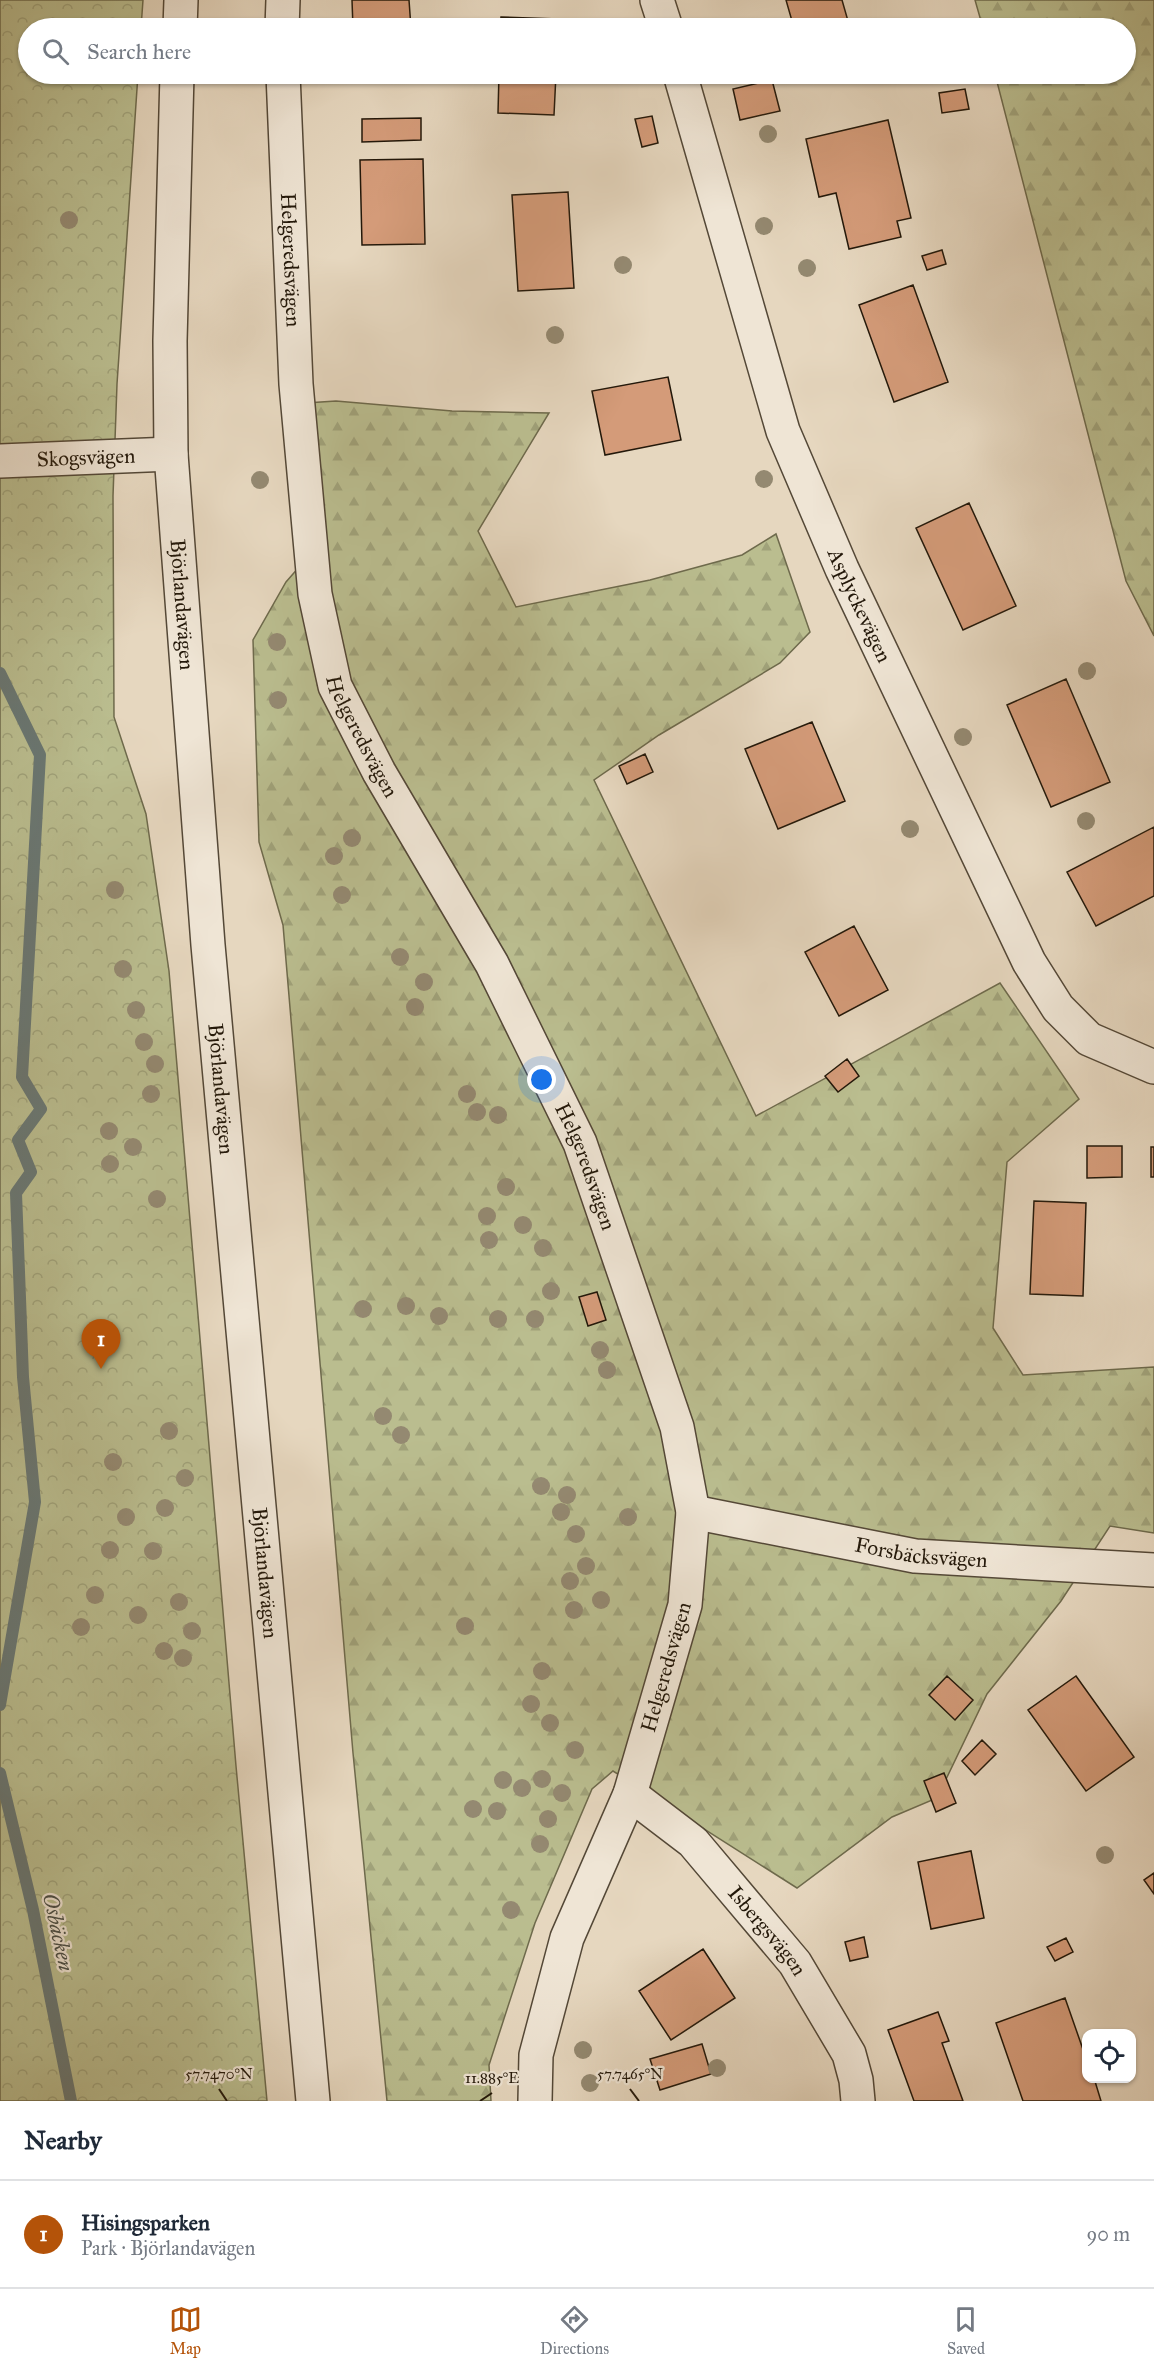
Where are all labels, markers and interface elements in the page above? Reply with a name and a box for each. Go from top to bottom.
search box [18,18,1136,84]
icon: search [39,35,72,68]
text: Search here [87,38,191,65]
street label: Helgeredsvägen [275,192,307,328]
street label: Skogsvägen [36,442,136,472]
street label: Björlandavägen [164,538,200,671]
street label: Asplyckevägen [821,543,898,667]
street label: Helgeredsvägen [320,673,404,802]
street label: Björlandavägen [202,1022,240,1156]
your location [527,1065,556,1094]
street label: Helgeredsvägen [549,1098,622,1233]
pin: 1 [82,1320,120,1369]
street label: Björlandavägen [246,1506,284,1640]
street label: Forsbäcksvägen [852,1531,988,1573]
street label: Helgeredsvägen [635,1599,697,1735]
street label: Isbergsvägen [722,1880,812,1980]
water label: Osbäcken [37,1891,80,1974]
map controls [1082,2029,1136,2083]
button: locate [1082,2029,1136,2083]
text: 57.7470°N [185,2065,253,2083]
text: 57.7465°N [597,2065,663,2083]
text: 11.885°E [465,2069,519,2087]
text: Nearby [24,2124,102,2156]
text: Hisingsparken [81,2209,210,2236]
text: 1 [40,2222,47,2246]
text: 90 m [1087,2222,1130,2246]
text: Park · Björlandavägen [81,2236,255,2260]
tab: Map [169,2303,202,2358]
tab: Directions [540,2303,609,2358]
tab: Saved [947,2303,985,2358]

